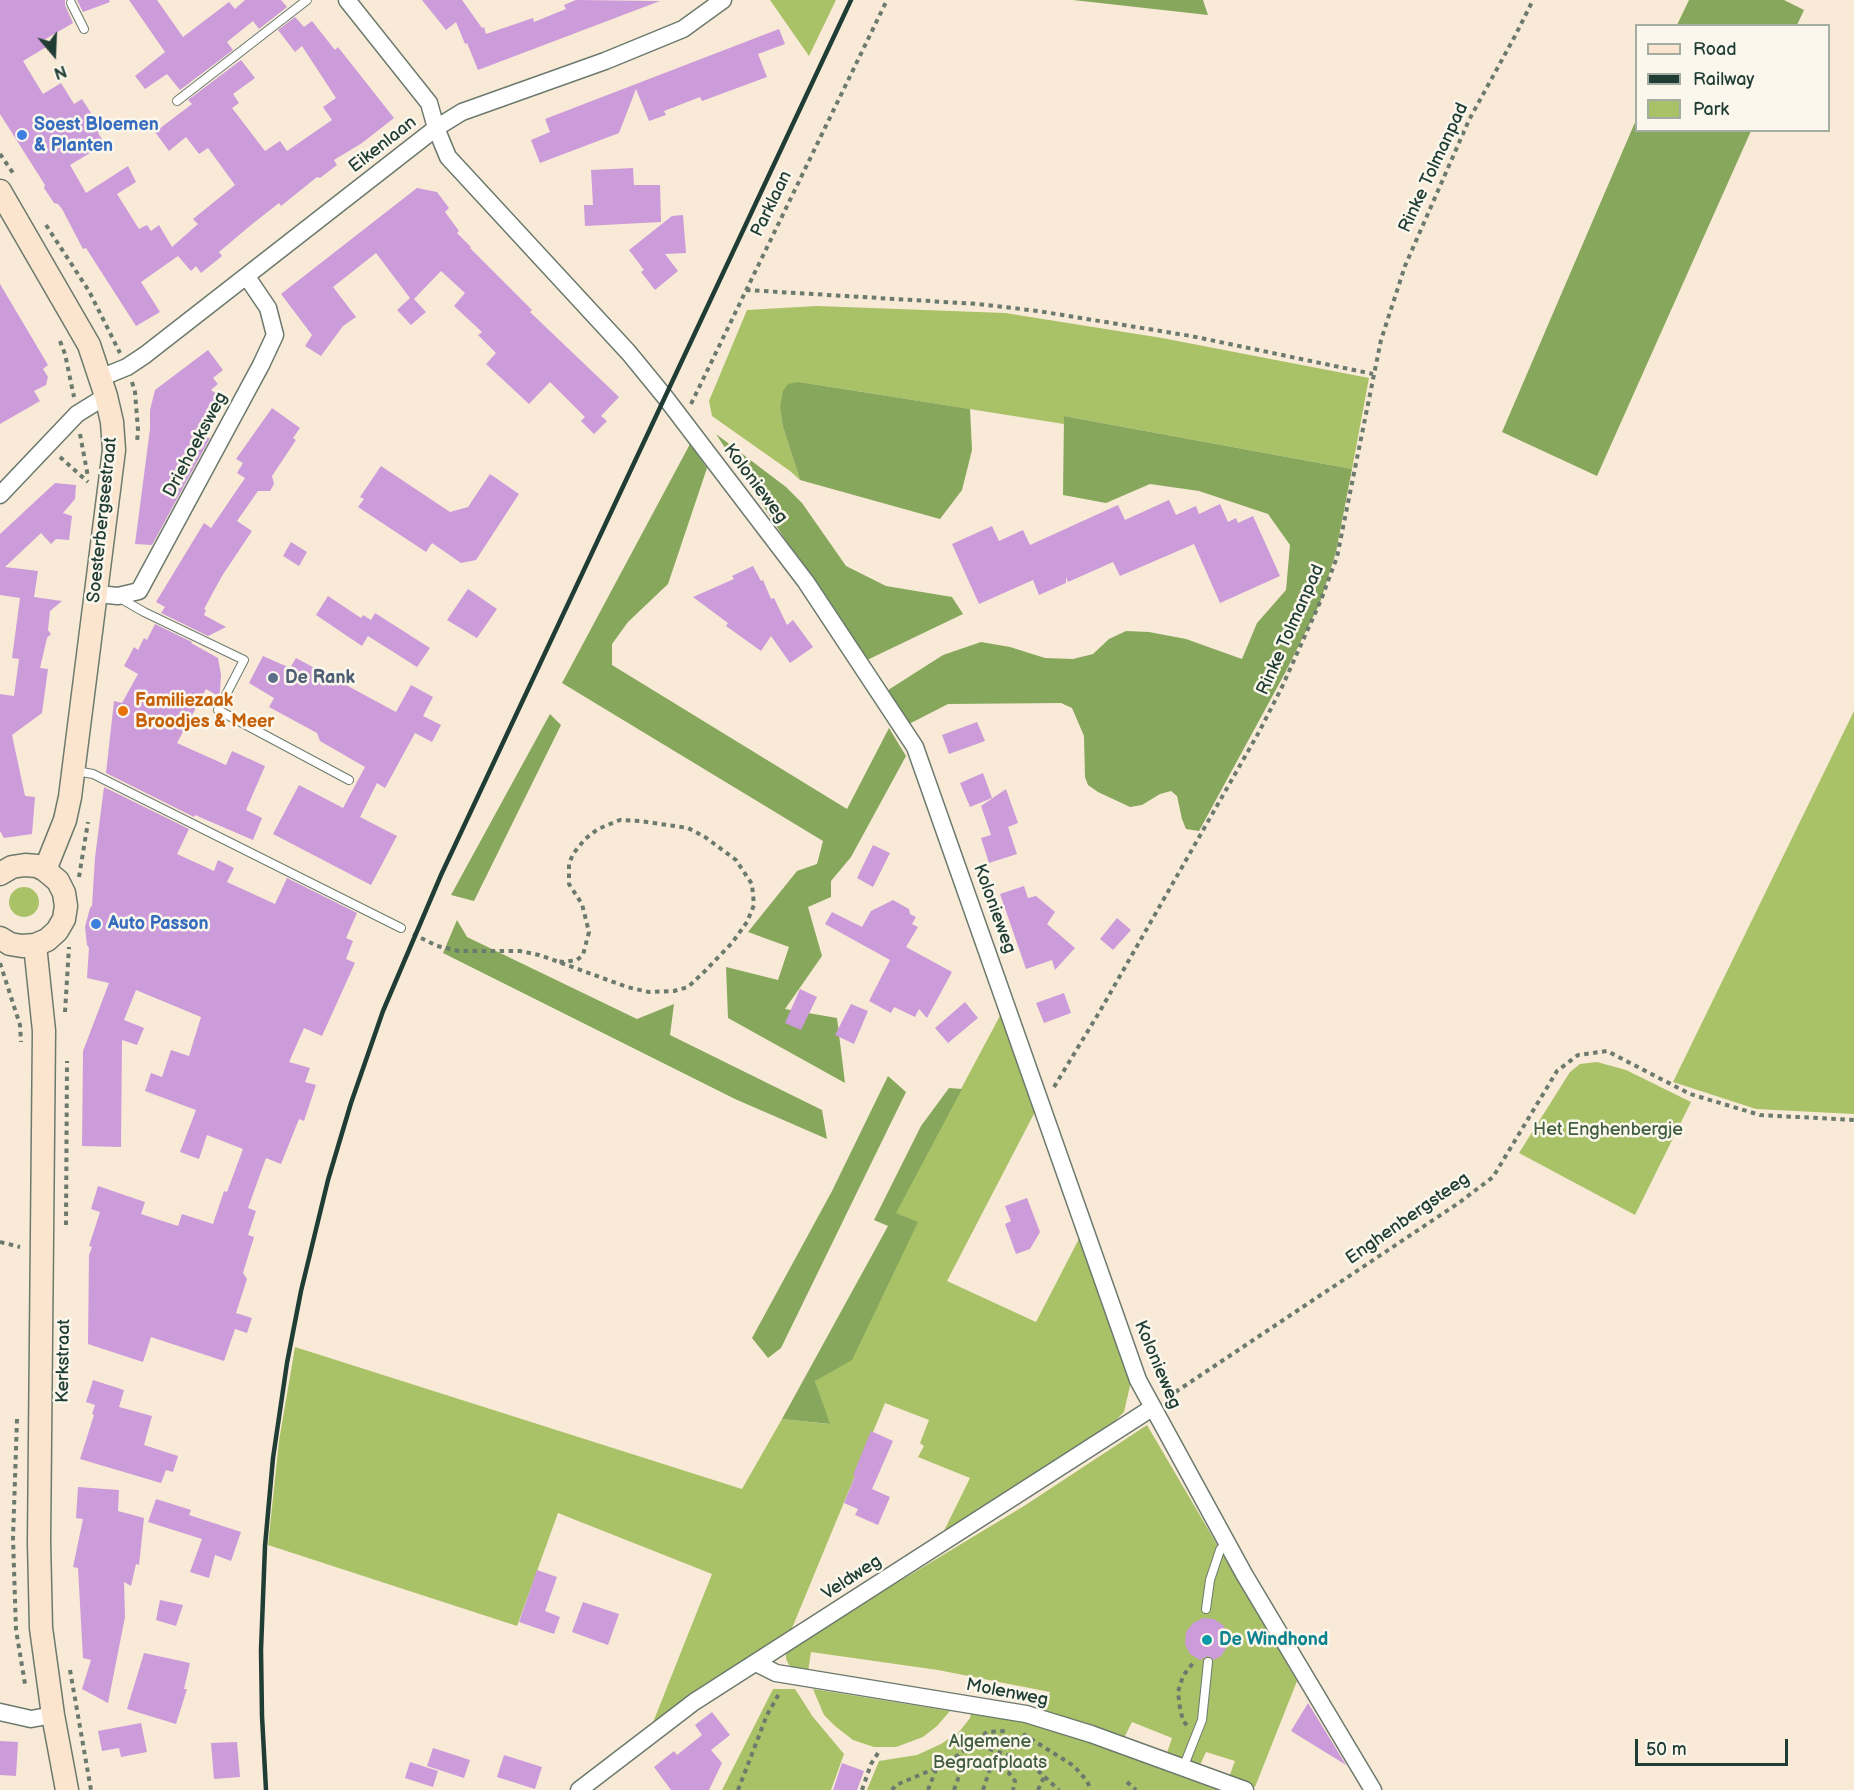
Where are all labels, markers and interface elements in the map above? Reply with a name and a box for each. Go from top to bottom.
north arrow [24,24,84,84]
legend [1635,24,1830,132]
text: Road [1693,39,1737,60]
text: N [51,61,69,82]
text: Railway [1693,69,1755,90]
text: Park [1693,99,1729,120]
street label: Rinke Tolmanpad [1395,100,1473,236]
street label: Eikenlaan [345,112,421,178]
place label: Soest Bloemen & Planten [34,114,159,156]
marker: Soest Bloemen & Planten [15,128,29,142]
street label: Parklaan [747,168,797,240]
street label: Driehoeksweg [159,389,233,501]
street label: Soesterbergsestraat [84,436,122,604]
street label: Kolonieweg [718,440,792,528]
street label: Rinke Tolmanpad [1253,561,1329,699]
place label: De Rank [285,667,355,689]
marker: De Rank [266,671,280,685]
place label: Familiezaak Broodjes & Meer [135,690,275,732]
marker: Familiezaak Broodjes & Meer [116,704,130,718]
street label: Kolonieweg [968,861,1020,957]
place label: Auto Passon [108,913,209,935]
marker: Auto Passon [89,917,103,931]
park label: Het Enghenbergje [1533,1119,1683,1141]
street label: Enghenbergsteeg [1342,1168,1474,1270]
street label: Kolonieweg [1129,1318,1185,1412]
street label: Kerkstraat [52,1319,76,1403]
street label: Veldweg [818,1551,886,1605]
place label: De Windhond [1219,1629,1328,1651]
marker: De Windhond [1200,1633,1214,1647]
street label: Molenweg [964,1674,1050,1712]
scale bar [1638,1727,1791,1765]
park label: Algemene Begraafplaats [933,1731,1047,1774]
text: 50 m [1646,1739,1687,1760]

